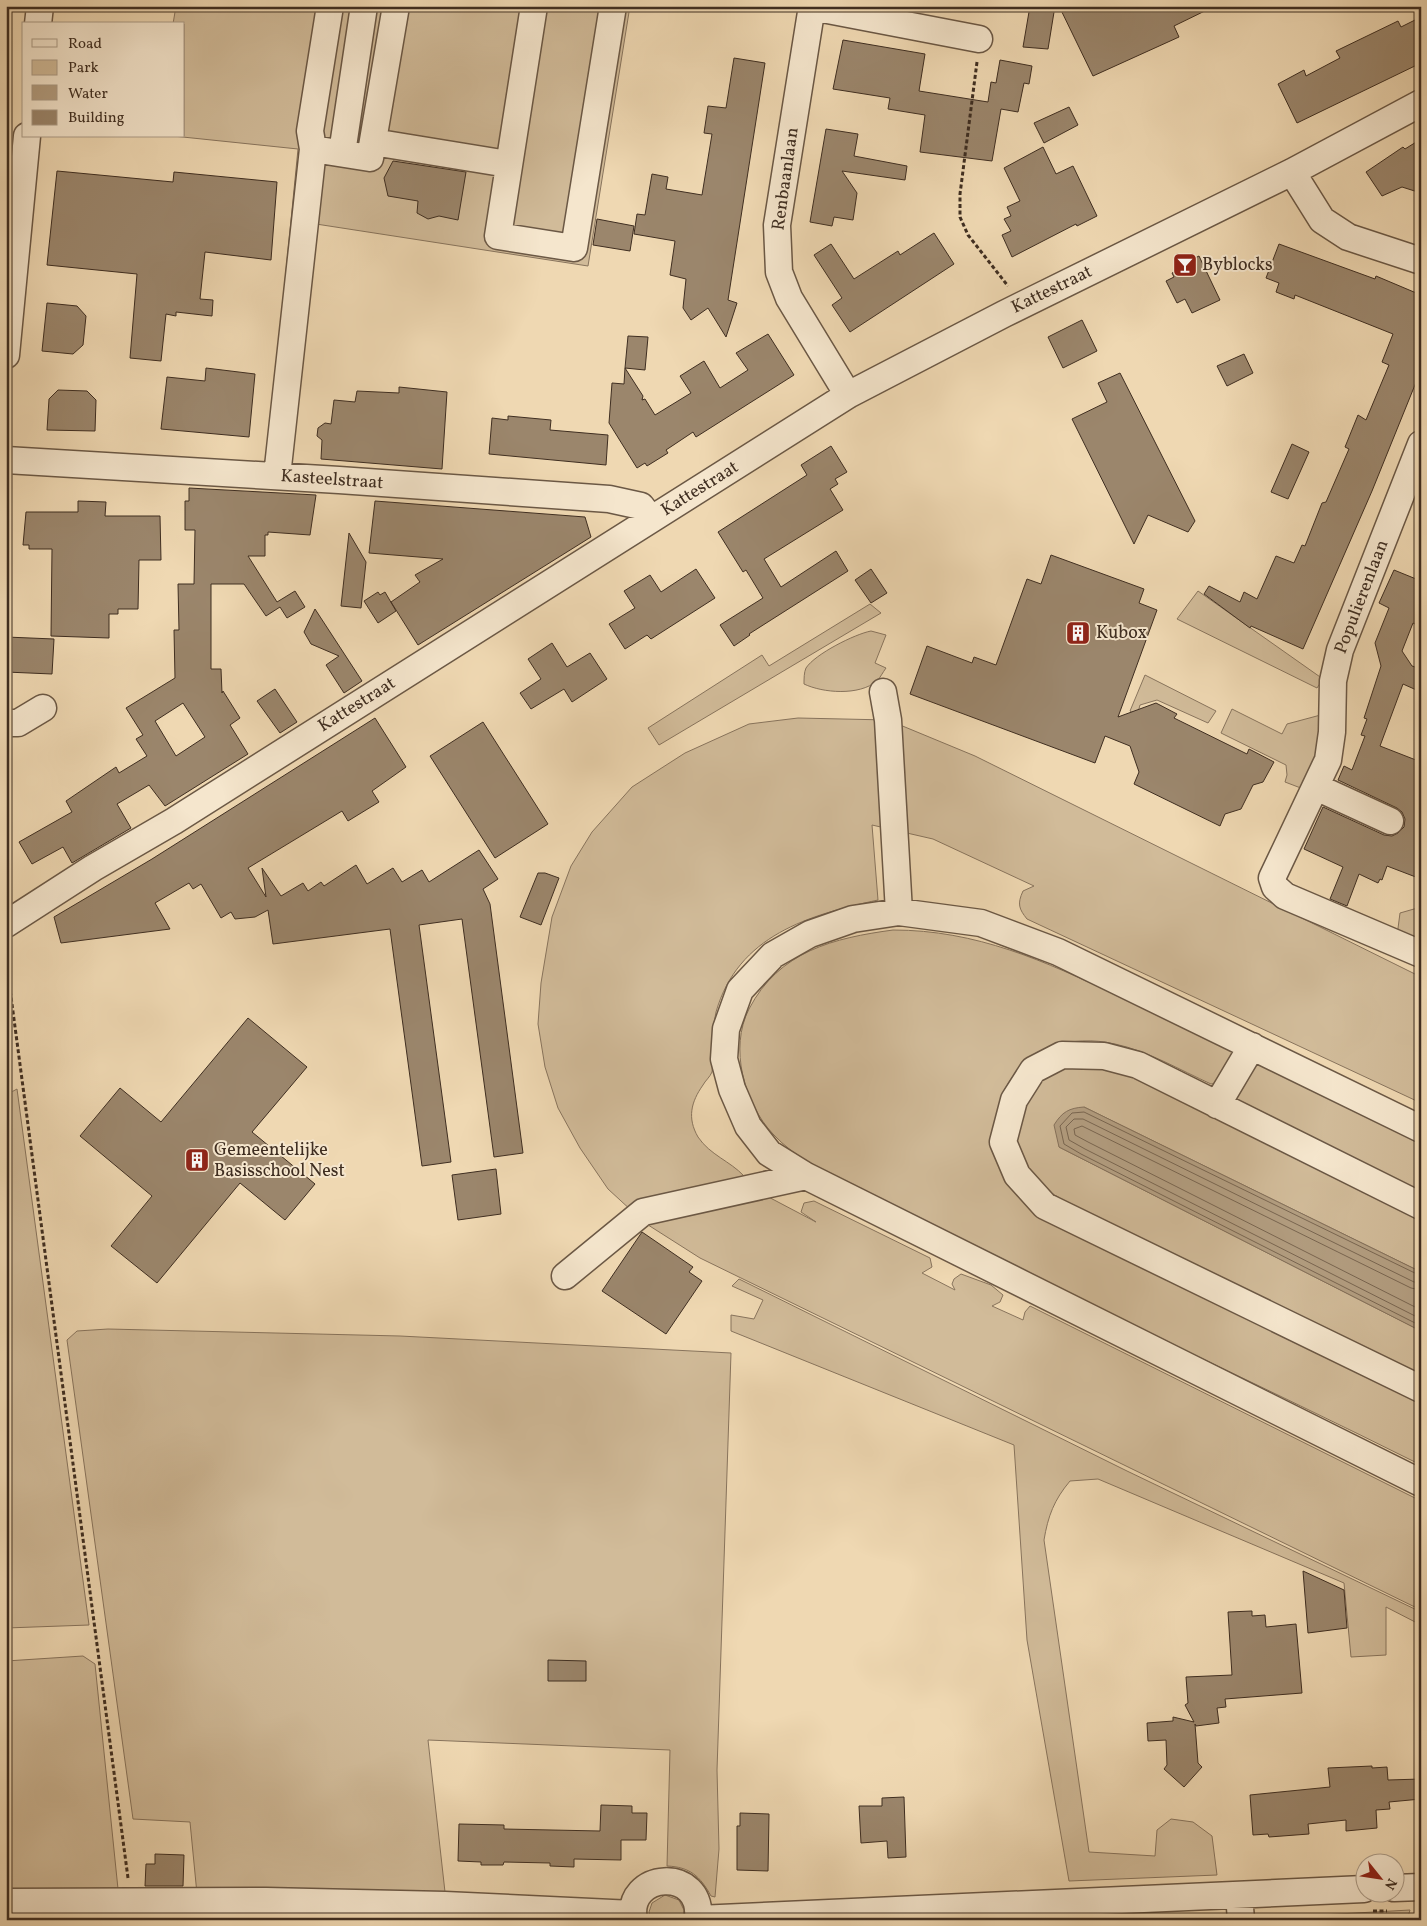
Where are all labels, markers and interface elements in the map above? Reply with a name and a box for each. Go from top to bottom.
legend [22,22,185,138]
text: Road [68,34,102,55]
text: Park [68,58,99,79]
text: Water [68,84,108,105]
text: Building [68,108,125,129]
street label: Renbaanlaan [766,126,806,232]
bar icon: Byblocks [1172,252,1198,278]
place label: Byblocks [1202,253,1273,278]
street label: Kattestraat [1007,260,1097,320]
street label: Kattestraat [656,455,744,523]
street label: Kasteelstraat [280,464,384,496]
street label: Populierenlaan [1329,536,1395,658]
building icon: Kubox [1065,620,1091,646]
place label: Kubox [1096,621,1147,646]
street label: Kattestraat [313,671,401,739]
place label: Gemeentelijke Basisschool Nest [214,1138,345,1184]
building icon: Gemeentelijke Basisschool Nest [184,1147,210,1173]
north arrow [1354,1854,1404,1904]
text: N [1379,1875,1401,1893]

